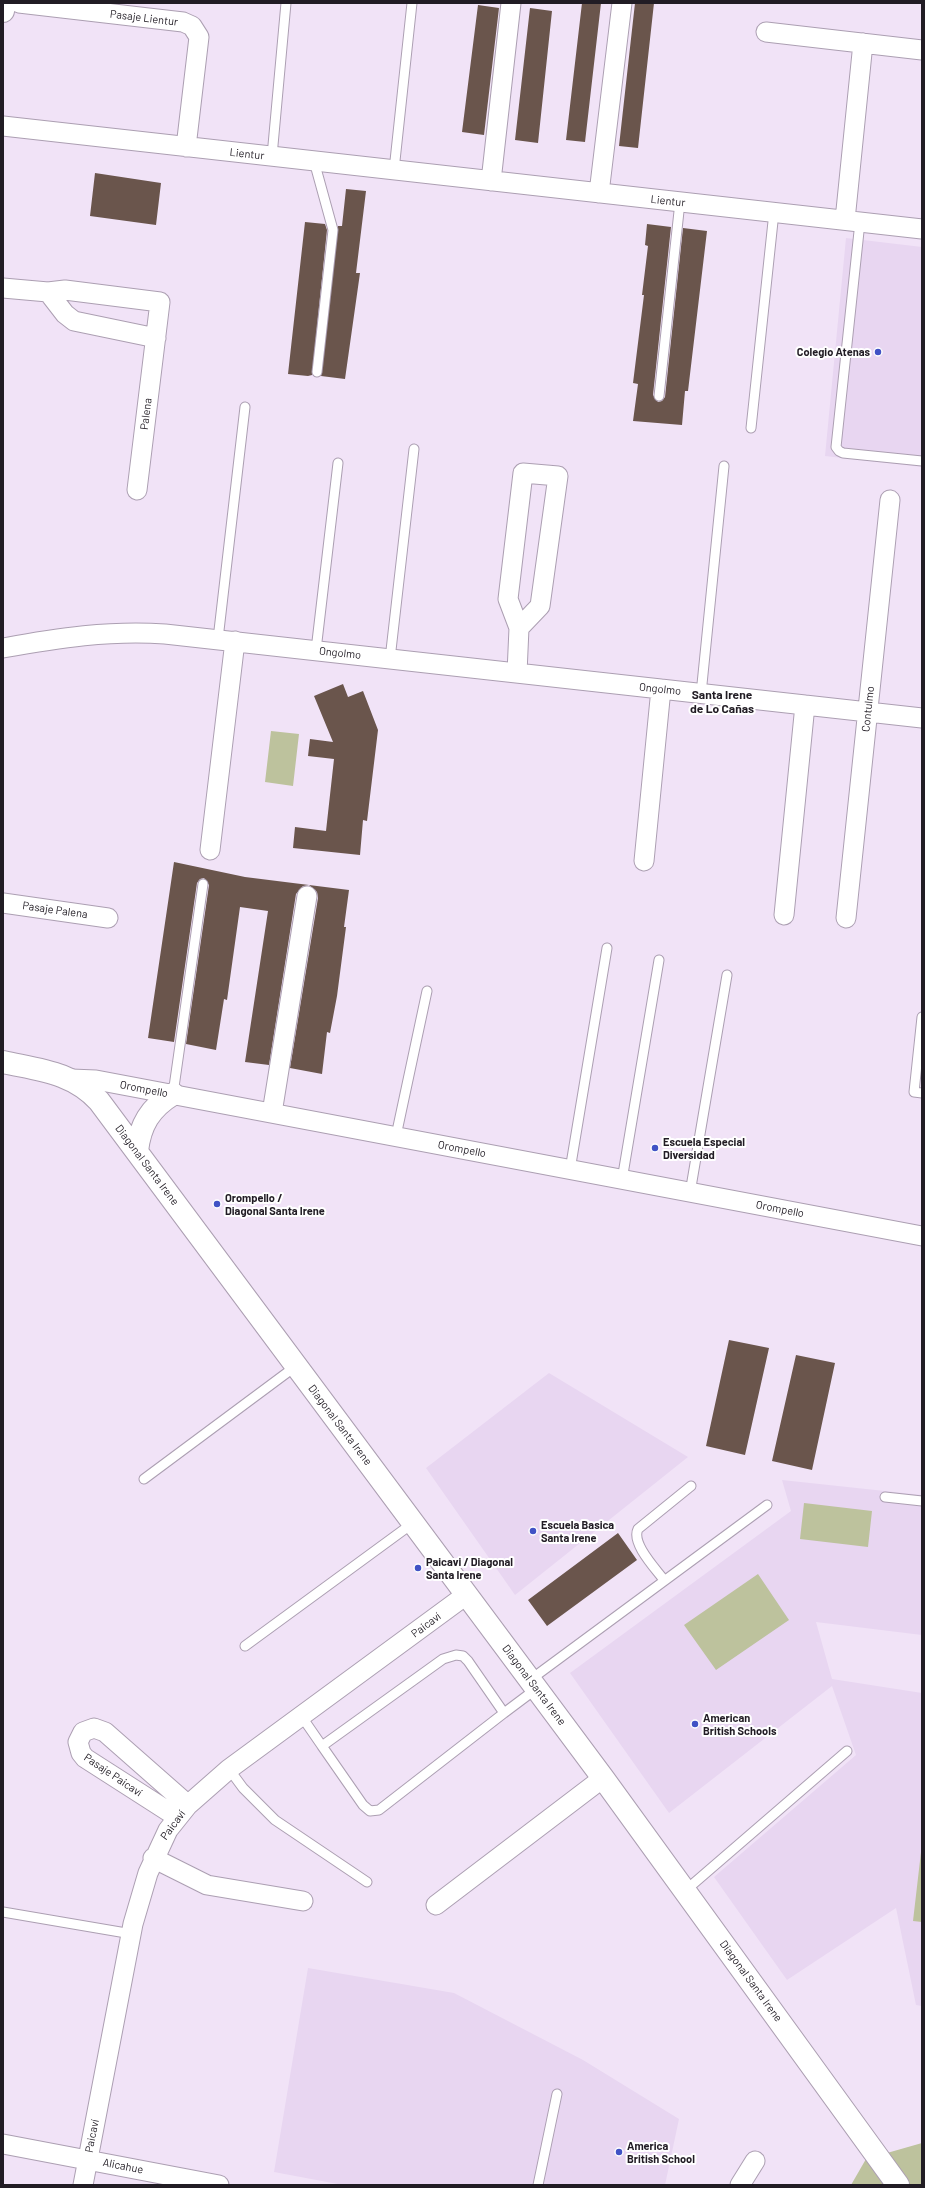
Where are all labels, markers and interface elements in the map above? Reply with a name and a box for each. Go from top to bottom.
street label: Pasaje Lientur [109,7,179,29]
street label: Lientur [229,146,265,162]
street label: Lientur [650,193,686,209]
place label: Colegio Atenas [797,345,870,359]
marker: Colegio Atenas [873,347,883,357]
street label: Palena [137,397,155,431]
street label: Ongolmo [318,644,362,662]
street label: Ongolmo [638,680,682,698]
street label: Contulmo [859,685,877,733]
district label: Santa Irene de Lo Cañas [690,688,754,716]
street label: Pasaje Palena [21,899,89,921]
street label: Orompello [119,1078,169,1100]
street label: Diagonal Santa Irene [112,1122,182,1208]
place label: Escuela Especial Diversidad [663,1135,745,1161]
street label: Orompello [437,1138,487,1160]
marker: Escuela Especial Diversidad [650,1143,660,1153]
place label: Orompello / Diagonal Santa Irene [225,1191,325,1217]
street label: Orompello [755,1198,805,1220]
marker: Orompello / Diagonal Santa Irene [212,1199,222,1209]
street label: Diagonal Santa Irene [305,1382,375,1468]
place label: Escuela Basica Santa Irene [541,1518,614,1544]
marker: Escuela Basica Santa Irene [528,1526,538,1536]
place label: Paicavi / Diagonal Santa Irene [426,1555,513,1581]
marker: Paicavi / Diagonal Santa Irene [413,1563,423,1573]
street label: Paicaví [409,1610,443,1640]
street label: Diagonal Santa Irene [499,1642,569,1728]
place label: American British Schools [703,1711,776,1737]
marker: American British Schools [690,1719,700,1729]
street label: Pasaje Paicaví [81,1751,145,1799]
street label: Paicaví [158,1807,188,1843]
street label: Diagonal Santa Irene [717,1938,785,2024]
street label: Paicaví [82,2118,102,2154]
place label: America British School [627,2139,695,2165]
marker: America British School [614,2147,624,2157]
street label: Alicahue [102,2156,144,2176]

